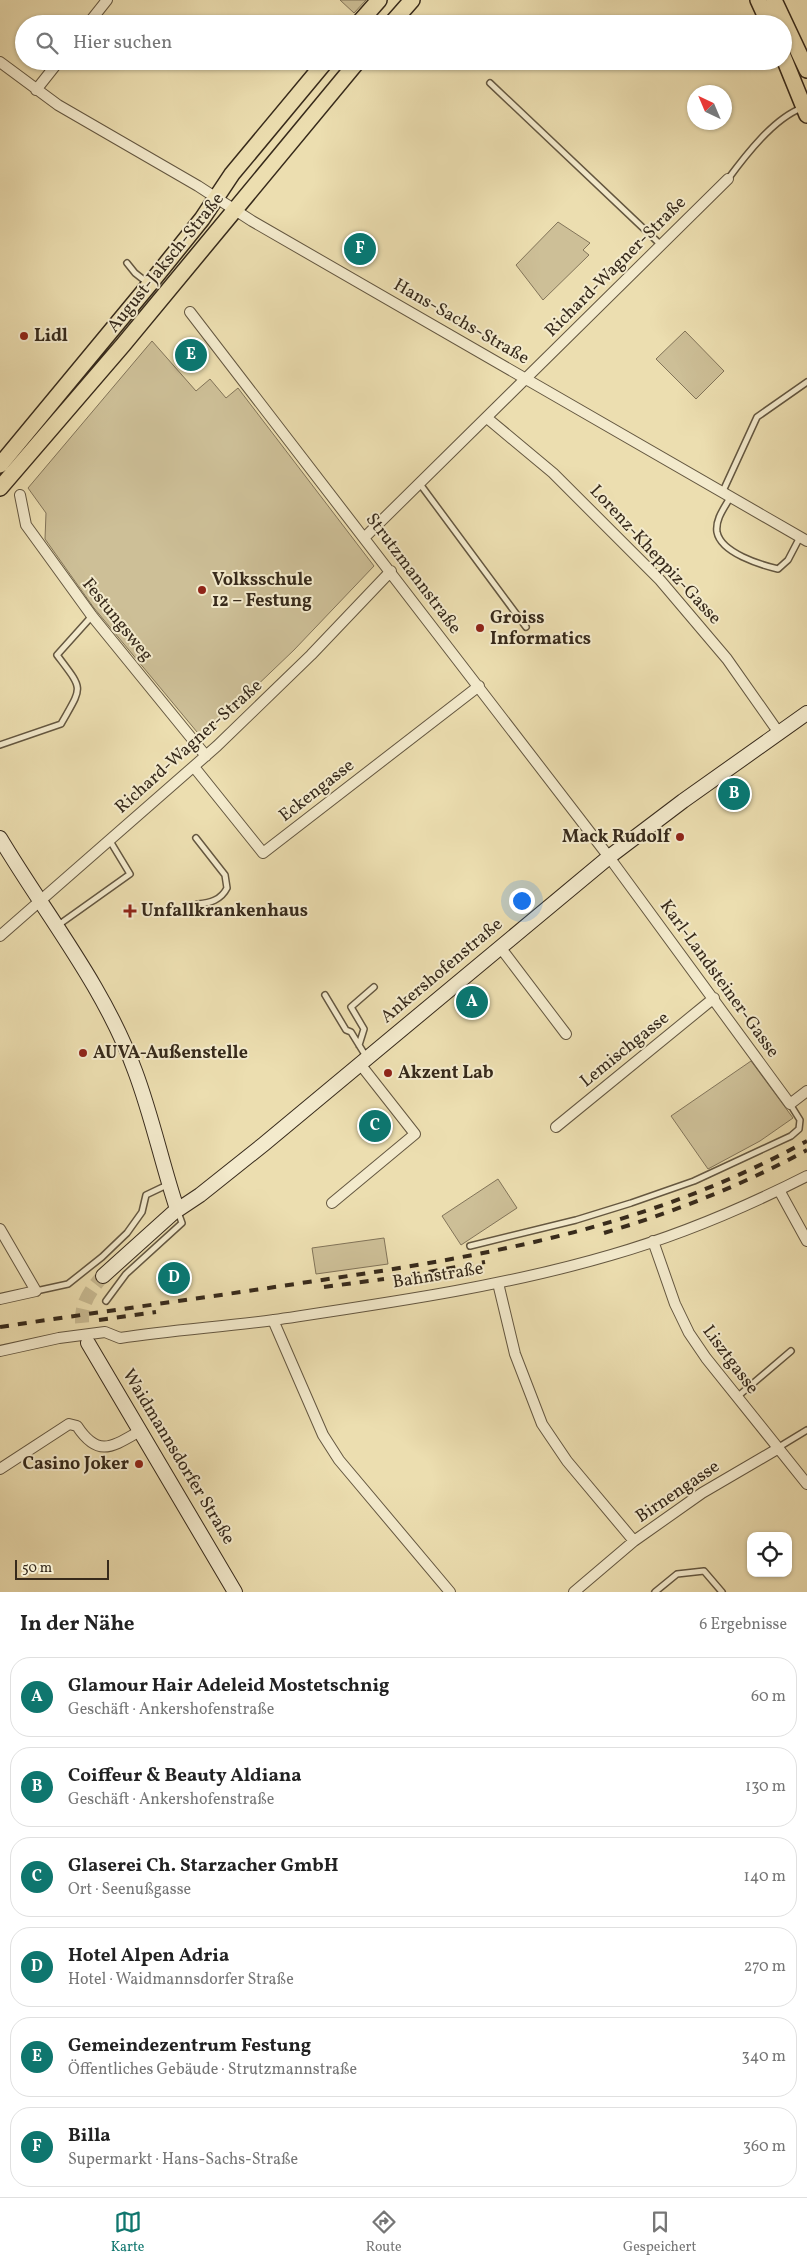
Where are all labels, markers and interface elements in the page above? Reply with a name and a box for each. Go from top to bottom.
search box [15,15,792,70]
icon: search [33,29,61,57]
text: Hier suchen [73,30,172,56]
north arrow [687,85,732,130]
street label: August-Jaksch-Straße [102,188,230,338]
street label: Richard-Wagner-Straße [540,191,692,343]
pin: F [344,230,376,268]
street label: Hans-Sachs-Straße [388,273,534,371]
place label: Lidl [34,324,68,349]
marker: Lidl [18,330,30,342]
pin: E [175,336,207,374]
street label: Lorenz-Kheppiz-Gasse [583,480,727,630]
street label: Strutzmannstraße [359,508,467,640]
place label: Volksschule 12 – Festung [212,568,313,614]
street label: Festungsweg [76,573,158,667]
marker: Volksschule 12 – Festung [196,584,208,596]
place label: Groiss Informatics [490,606,591,652]
marker: Groiss Informatics [474,622,486,634]
street label: Richard-Wagner-Straße [110,674,268,820]
street label: Eckengasse [274,754,360,828]
pin: B [718,775,750,813]
place label: Mack Rudolf [562,825,672,850]
marker: Mack Rudolf [674,831,686,843]
your location [509,888,535,914]
street label: Karl-Landsteiner-Gasse [653,895,785,1063]
place label: Unfallkrankenhaus [141,899,308,924]
marker: Unfallkrankenhaus [123,904,137,918]
street label: Ankershofenstraße [377,914,507,1028]
pin: A [456,983,488,1021]
street label: Lemischgasse [575,1006,675,1094]
place label: AUVA-Außenstelle [93,1041,248,1066]
marker: AUVA-Außenstelle [77,1047,89,1059]
place label: Akzent Lab [398,1061,494,1086]
marker: Akzent Lab [382,1067,394,1079]
pin: C [359,1107,391,1145]
street label: Bahnstraße [391,1256,485,1296]
pin: D [158,1259,190,1297]
street label: Lisztgasse [696,1320,764,1400]
street label: Waidmannsdorfer Straße [116,1365,240,1549]
place label: Casino Joker [23,1452,129,1477]
street label: Birnengasse [631,1455,725,1529]
marker: Casino Joker [133,1458,145,1470]
map controls [747,1532,792,1577]
button: locate [747,1532,792,1577]
scale bar [15,1557,109,1580]
text: 50 m [22,1559,52,1578]
text: In der Nähe [20,1610,135,1639]
text: 6 Ergebnisse [699,1614,787,1636]
text: Glamour Hair Adeleid Mostetschnig [68,1673,390,1699]
text: A [31,1686,43,1708]
text: 60 m [751,1686,786,1708]
text: Geschäft · Ankershofenstraße [68,1699,274,1721]
text: Coiffeur & Beauty Aldiana [68,1763,302,1789]
text: B [32,1776,42,1798]
text: 130 m [745,1776,786,1798]
text: Geschäft · Ankershofenstraße [68,1789,274,1811]
text: Glaserei Ch. Starzacher GmbH [68,1853,339,1879]
text: C [32,1866,42,1888]
text: 140 m [744,1866,786,1888]
text: Ort · Seenußgasse [68,1879,191,1901]
text: Hotel Alpen Adria [68,1943,229,1969]
text: D [31,1956,43,1978]
text: 270 m [744,1956,786,1978]
text: Hotel · Waidmannsdorfer Straße [68,1969,294,1991]
text: Gemeindezentrum Festung [68,2033,311,2059]
text: E [32,2046,42,2068]
text: 340 m [742,2046,786,2068]
text: Öffentliches Gebäude · Strutzmannstraße [68,2059,357,2081]
text: Billa [68,2123,111,2149]
text: F [32,2136,42,2158]
text: 360 m [743,2136,786,2158]
text: Supermarkt · Hans-Sachs-Straße [68,2149,298,2171]
tab: Karte [111,2208,144,2257]
tab: Route [366,2208,402,2257]
tab: Gespeichert [623,2208,696,2257]

